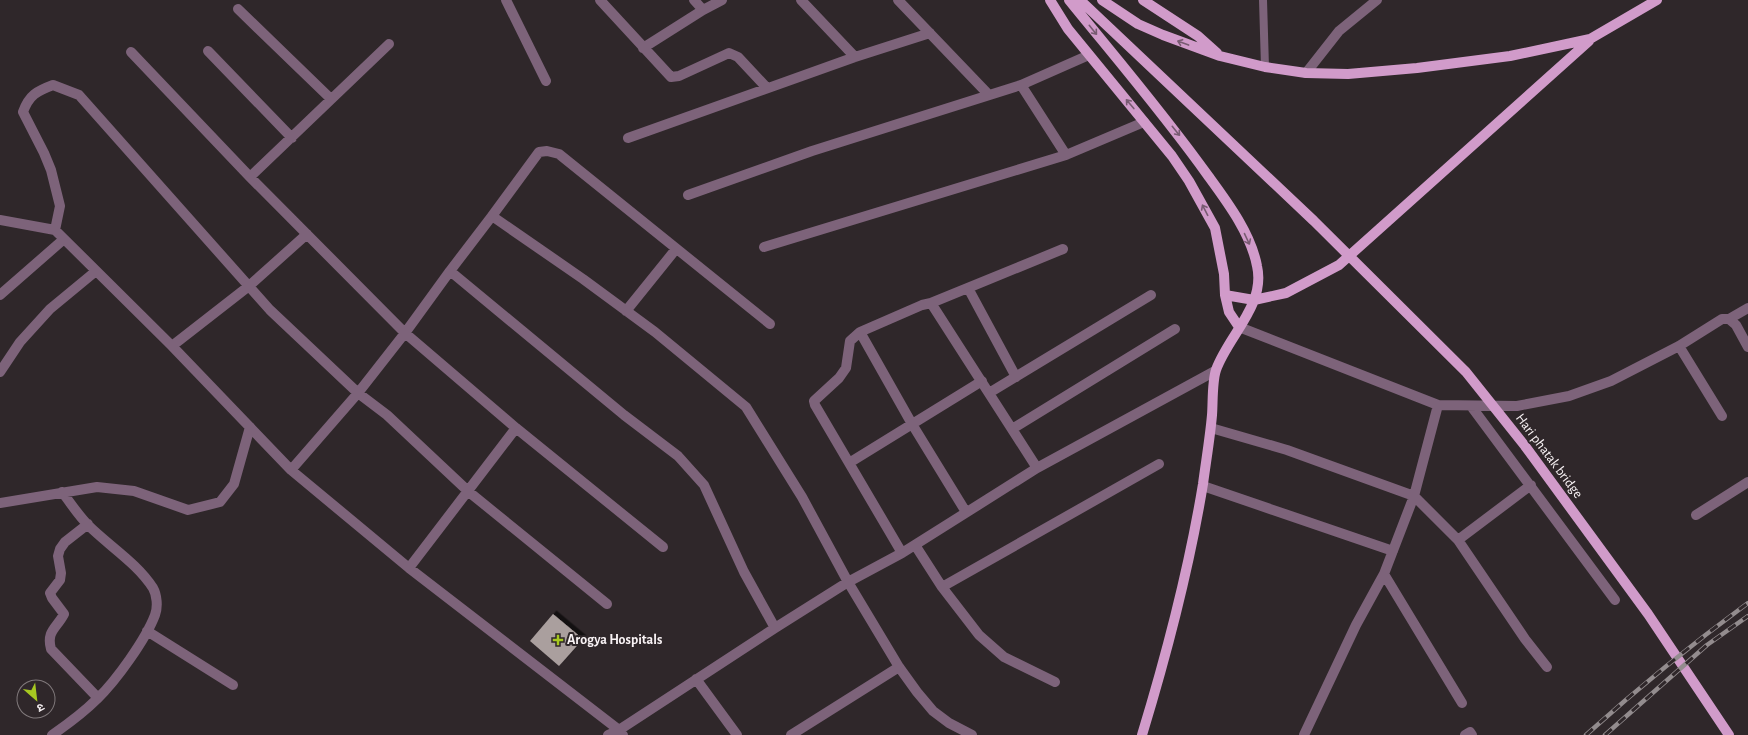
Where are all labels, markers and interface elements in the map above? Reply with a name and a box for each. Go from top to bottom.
one-way arrow [1089,25,1098,36]
one-way arrow [1177,38,1189,46]
one-way arrow [1126,99,1135,110]
one-way arrow [1171,126,1180,136]
one-way arrow [1201,204,1209,216]
one-way arrow [1244,233,1251,245]
street label: Hari phatak bridge [1513,411,1585,501]
place label: Arogya Hospitals [567,633,662,647]
marker: Arogya Hospitals [552,634,564,646]
north arrow [16,679,56,719]
text: उ [35,701,46,714]

